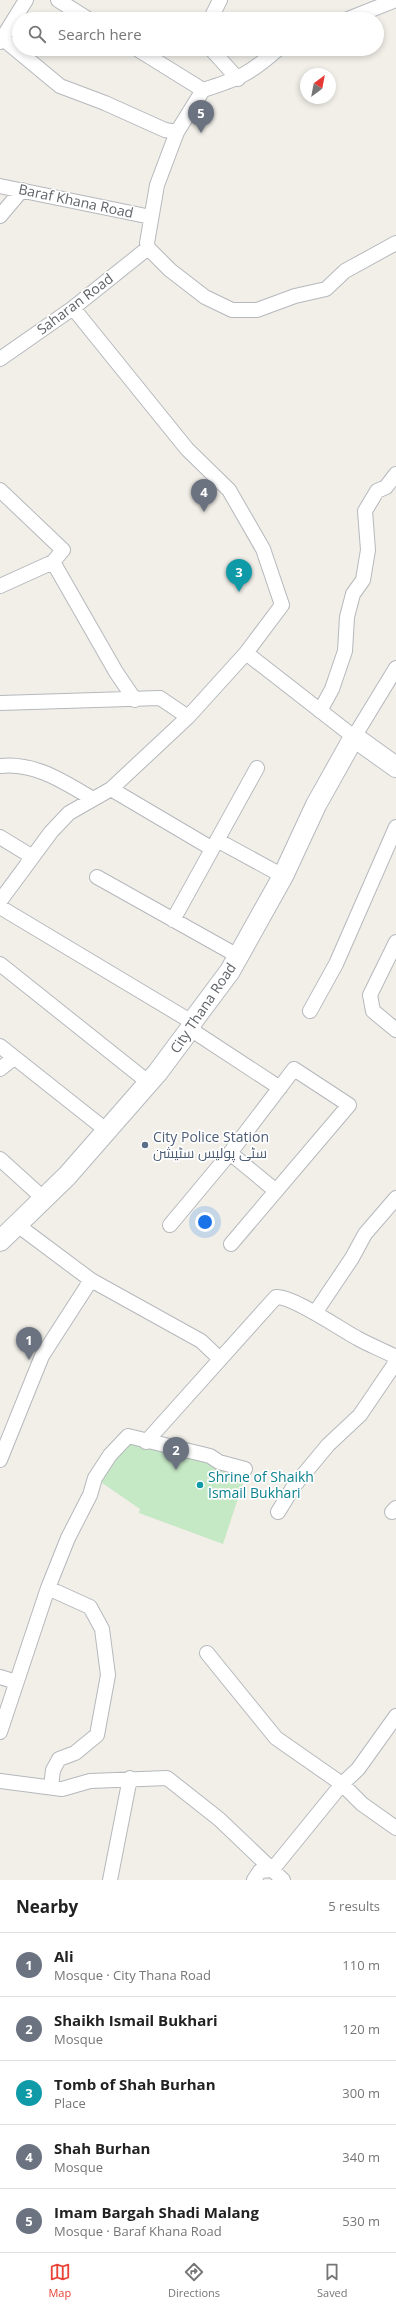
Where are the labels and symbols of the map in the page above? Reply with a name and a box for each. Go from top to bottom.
north arrow [300,68,336,104]
pin: 5 [188,100,214,133]
street label: Baraf Khana Road [17,179,135,222]
street label: Saharan Road [33,269,117,339]
pin: 4 [191,479,217,512]
pin: 3 [226,559,252,592]
street label: City Thana Road [165,959,240,1057]
place label: City Police Station سٹی پولیس سٹیشن [153,1127,269,1163]
marker: City Police Station سٹی پولیس سٹیشن [140,1140,150,1150]
your location [195,1212,215,1232]
pin: 1 [16,1327,42,1360]
pin: 2 [163,1437,189,1470]
place label: Shrine of Shaikh Ismail Bukhari [208,1467,314,1502]
marker: Shrine of Shaikh Ismail Bukhari [195,1480,205,1490]

